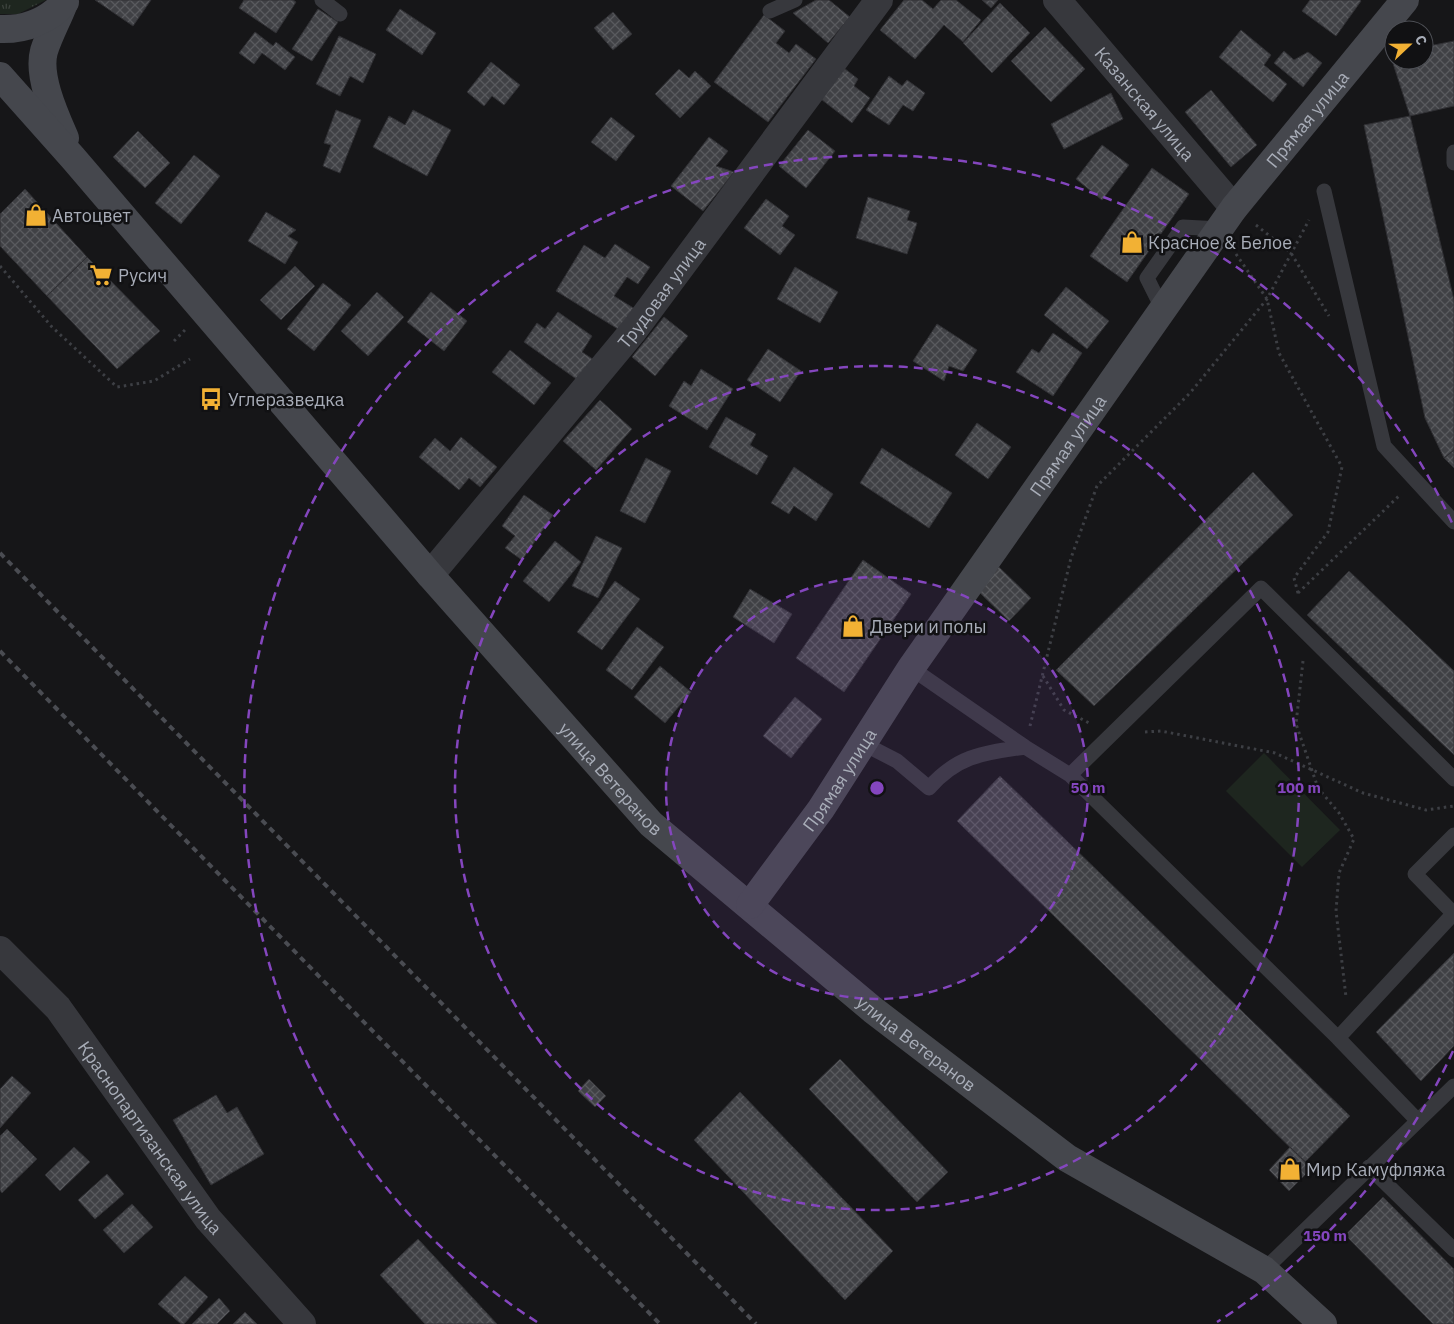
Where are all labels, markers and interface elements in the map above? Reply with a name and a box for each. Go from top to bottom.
north arrow [1384,20,1434,70]
text: С [1411,33,1431,48]
street label: Казанская улица [1090,42,1200,166]
street label: Прямая улица [1261,66,1354,172]
shop icon: Автоцвет [23,202,49,228]
place label: Автоцвет [52,204,131,227]
shop icon: Красное & Белое [1119,229,1145,255]
place label: Красное & Белое [1148,231,1292,254]
street label: Трудовая улица [612,232,711,353]
supermarket icon: Русич [88,262,114,288]
place label: Русич [118,264,167,287]
bus stop icon: Углеразведка [198,386,224,412]
place label: Углеразведка [228,388,345,411]
street label: Прямая улица [1024,390,1111,500]
shop icon: Двери и полы [840,613,866,639]
place label: Двери и полы [870,615,987,638]
street label: улица Ветеранов [554,717,667,840]
street label: Прямая улица [797,723,881,836]
text: 50 m [1071,778,1105,797]
text: 100 m [1277,778,1321,797]
centre of rings [868,779,886,797]
street label: улица Ветеранов [852,990,981,1096]
street label: Краснопартизанская улица [73,1036,228,1239]
shop icon: Мир Камуфляжа [1277,1156,1303,1182]
place label: Мир Камуфляжа [1306,1158,1446,1181]
text: 150 m [1303,1226,1347,1245]

